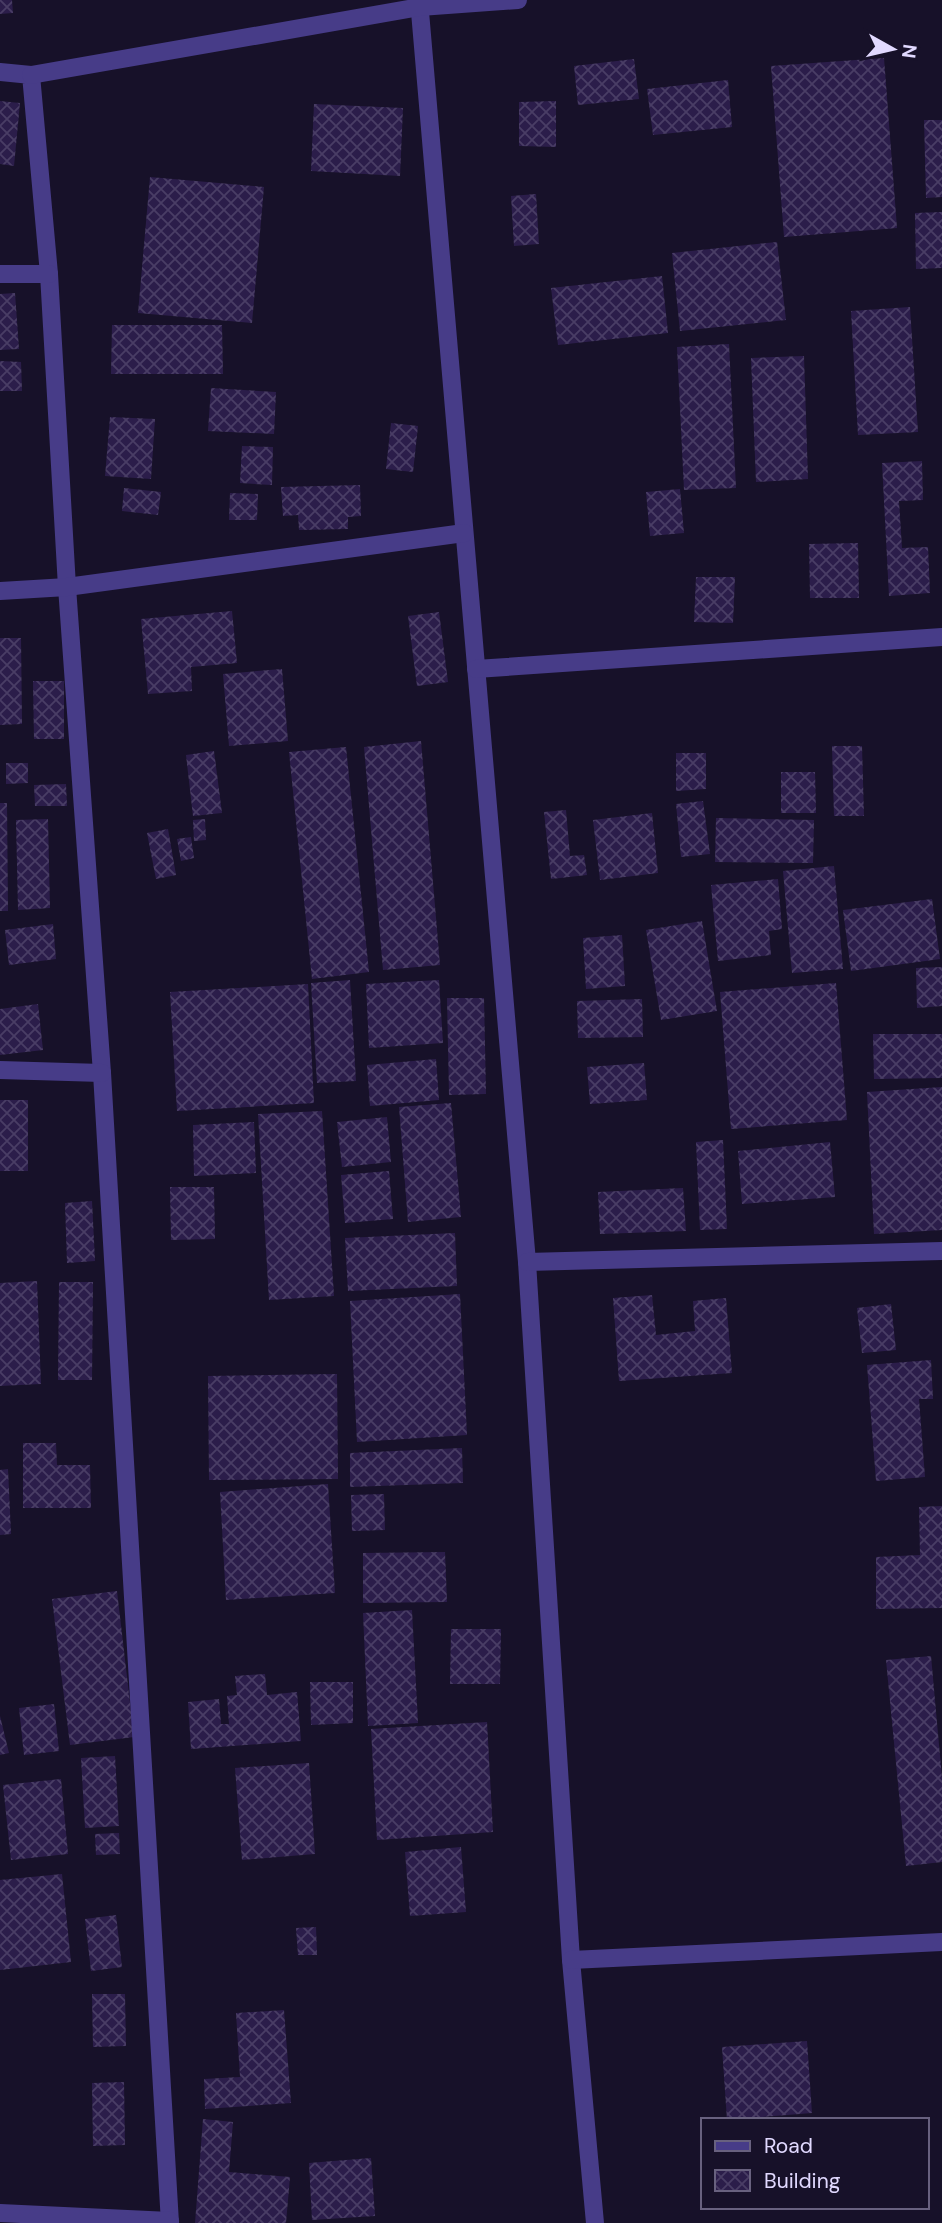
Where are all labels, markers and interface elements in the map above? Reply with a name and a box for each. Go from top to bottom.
north arrow [858,14,928,84]
text: N [896,43,923,60]
legend [701,2118,928,2209]
text: Road [764,2132,813,2160]
text: Building [764,2167,841,2195]

